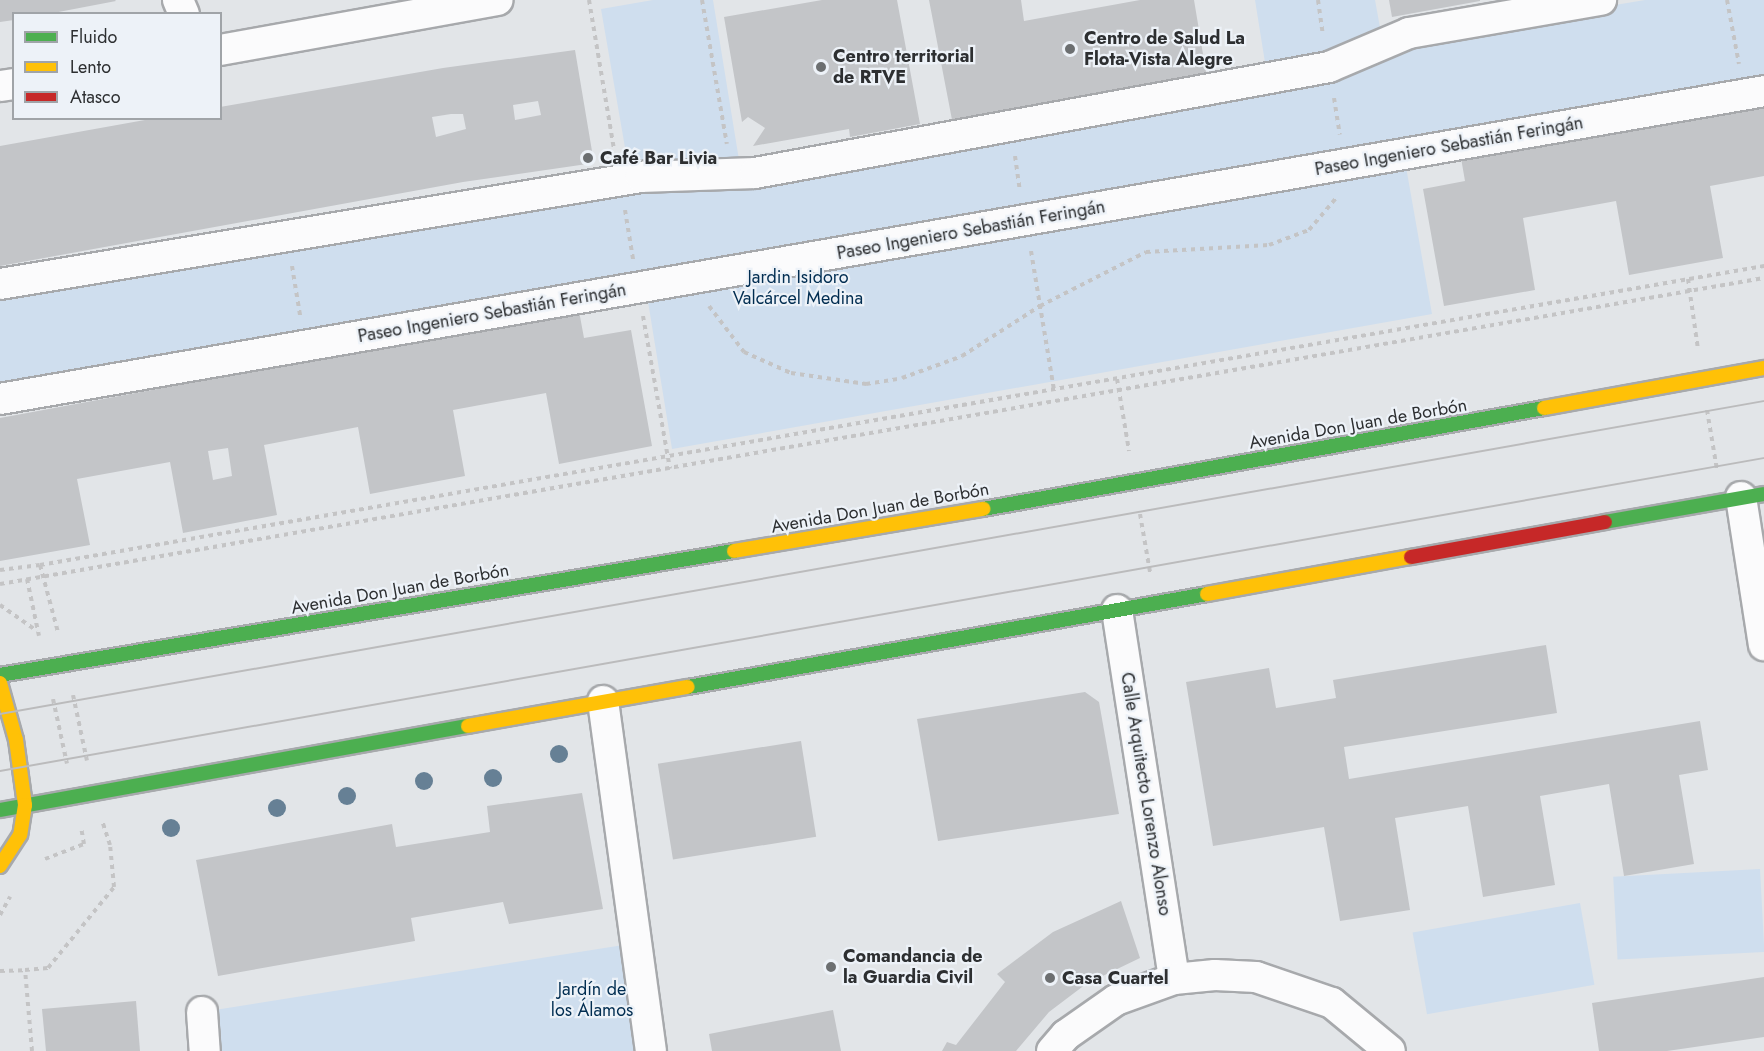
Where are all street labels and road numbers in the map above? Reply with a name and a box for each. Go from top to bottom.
street label: Paseo Ingeniero Sebastián Feringán [1313,112,1585,180]
street label: Paseo Ingeniero Sebastián Feringán [835,196,1107,264]
street label: Paseo Ingeniero Sebastián Feringán [356,279,628,347]
street label: Avenida Don Juan de Borbón [1247,394,1469,454]
street label: Avenida Don Juan de Borbón [769,478,991,538]
street label: Avenida Don Juan de Borbón [289,559,511,619]
street label: Calle Arquitecto Lorenzo Alonso [1116,671,1176,917]

